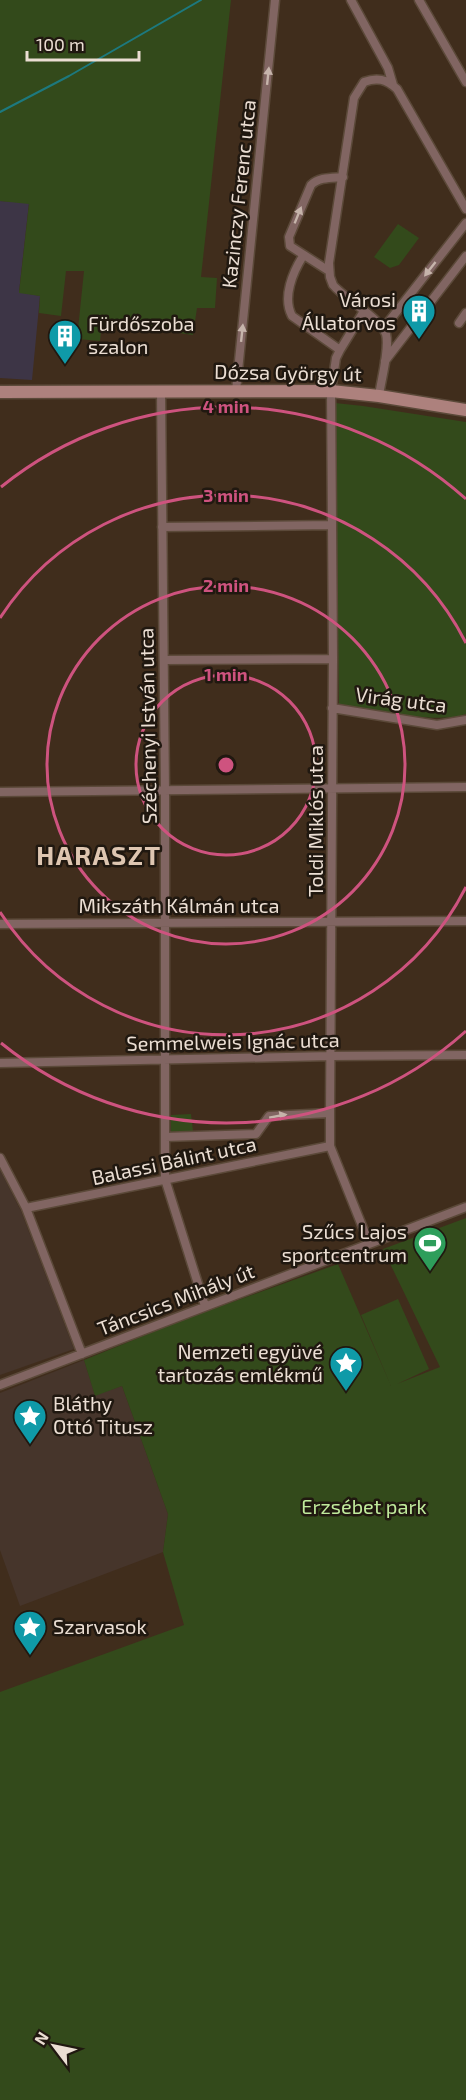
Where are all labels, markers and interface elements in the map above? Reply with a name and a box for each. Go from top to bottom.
scale bar [27,24,140,62]
text: 100 m [36,33,85,55]
one-way arrow [263,66,273,85]
street label: Kazinczy Ferenc utca [216,98,260,289]
one-way arrow [293,206,303,224]
one-way arrow [423,261,436,277]
place label: Városi Állatorvos [302,287,396,334]
building icon: Városi Állatorvos [401,293,437,340]
place label: Fürdőszoba szalon [88,311,195,358]
building icon: Fürdőszoba szalon [47,318,83,365]
one-way arrow [237,323,247,342]
street label: Dózsa György út [214,359,362,385]
text: 4 min [203,395,250,417]
text: 3 min [203,484,249,506]
text: 2 min [203,574,249,596]
street label: Széchenyi István utca [133,628,161,824]
text: 1 min [204,663,248,685]
street label: Virág utca [354,682,448,716]
street label: Toldi Miklós utca [303,745,327,897]
centre of rings [216,755,236,775]
district label: HARASZT [36,839,162,870]
street label: Mikszáth Kálmán utca [79,893,279,917]
street label: Semmelweis Ignác utca [126,1027,340,1055]
one-way arrow [269,1111,288,1120]
street label: Balassi Bálint utca [89,1131,258,1189]
place label: Szűcs Lajos sportcentrum [282,1219,407,1266]
sports icon: Szűcs Lajos sportcentrum [412,1225,448,1272]
street label: Táncsics Mihály út [94,1258,258,1340]
place label: Nemzeti együvé tartozás emlékmű [158,1339,323,1386]
place icon: Nemzeti együvé tartozás emlékmű [328,1345,364,1392]
place label: Bláthy Ottó Titusz [53,1391,153,1438]
place icon: Bláthy Ottó Titusz [12,1398,48,1445]
park label: Erzsébet park [301,1494,427,1518]
place icon: Szarvasok [12,1609,48,1656]
place label: Szarvasok [53,1614,147,1638]
north arrow [24,2016,84,2076]
text: N [30,2028,52,2048]

